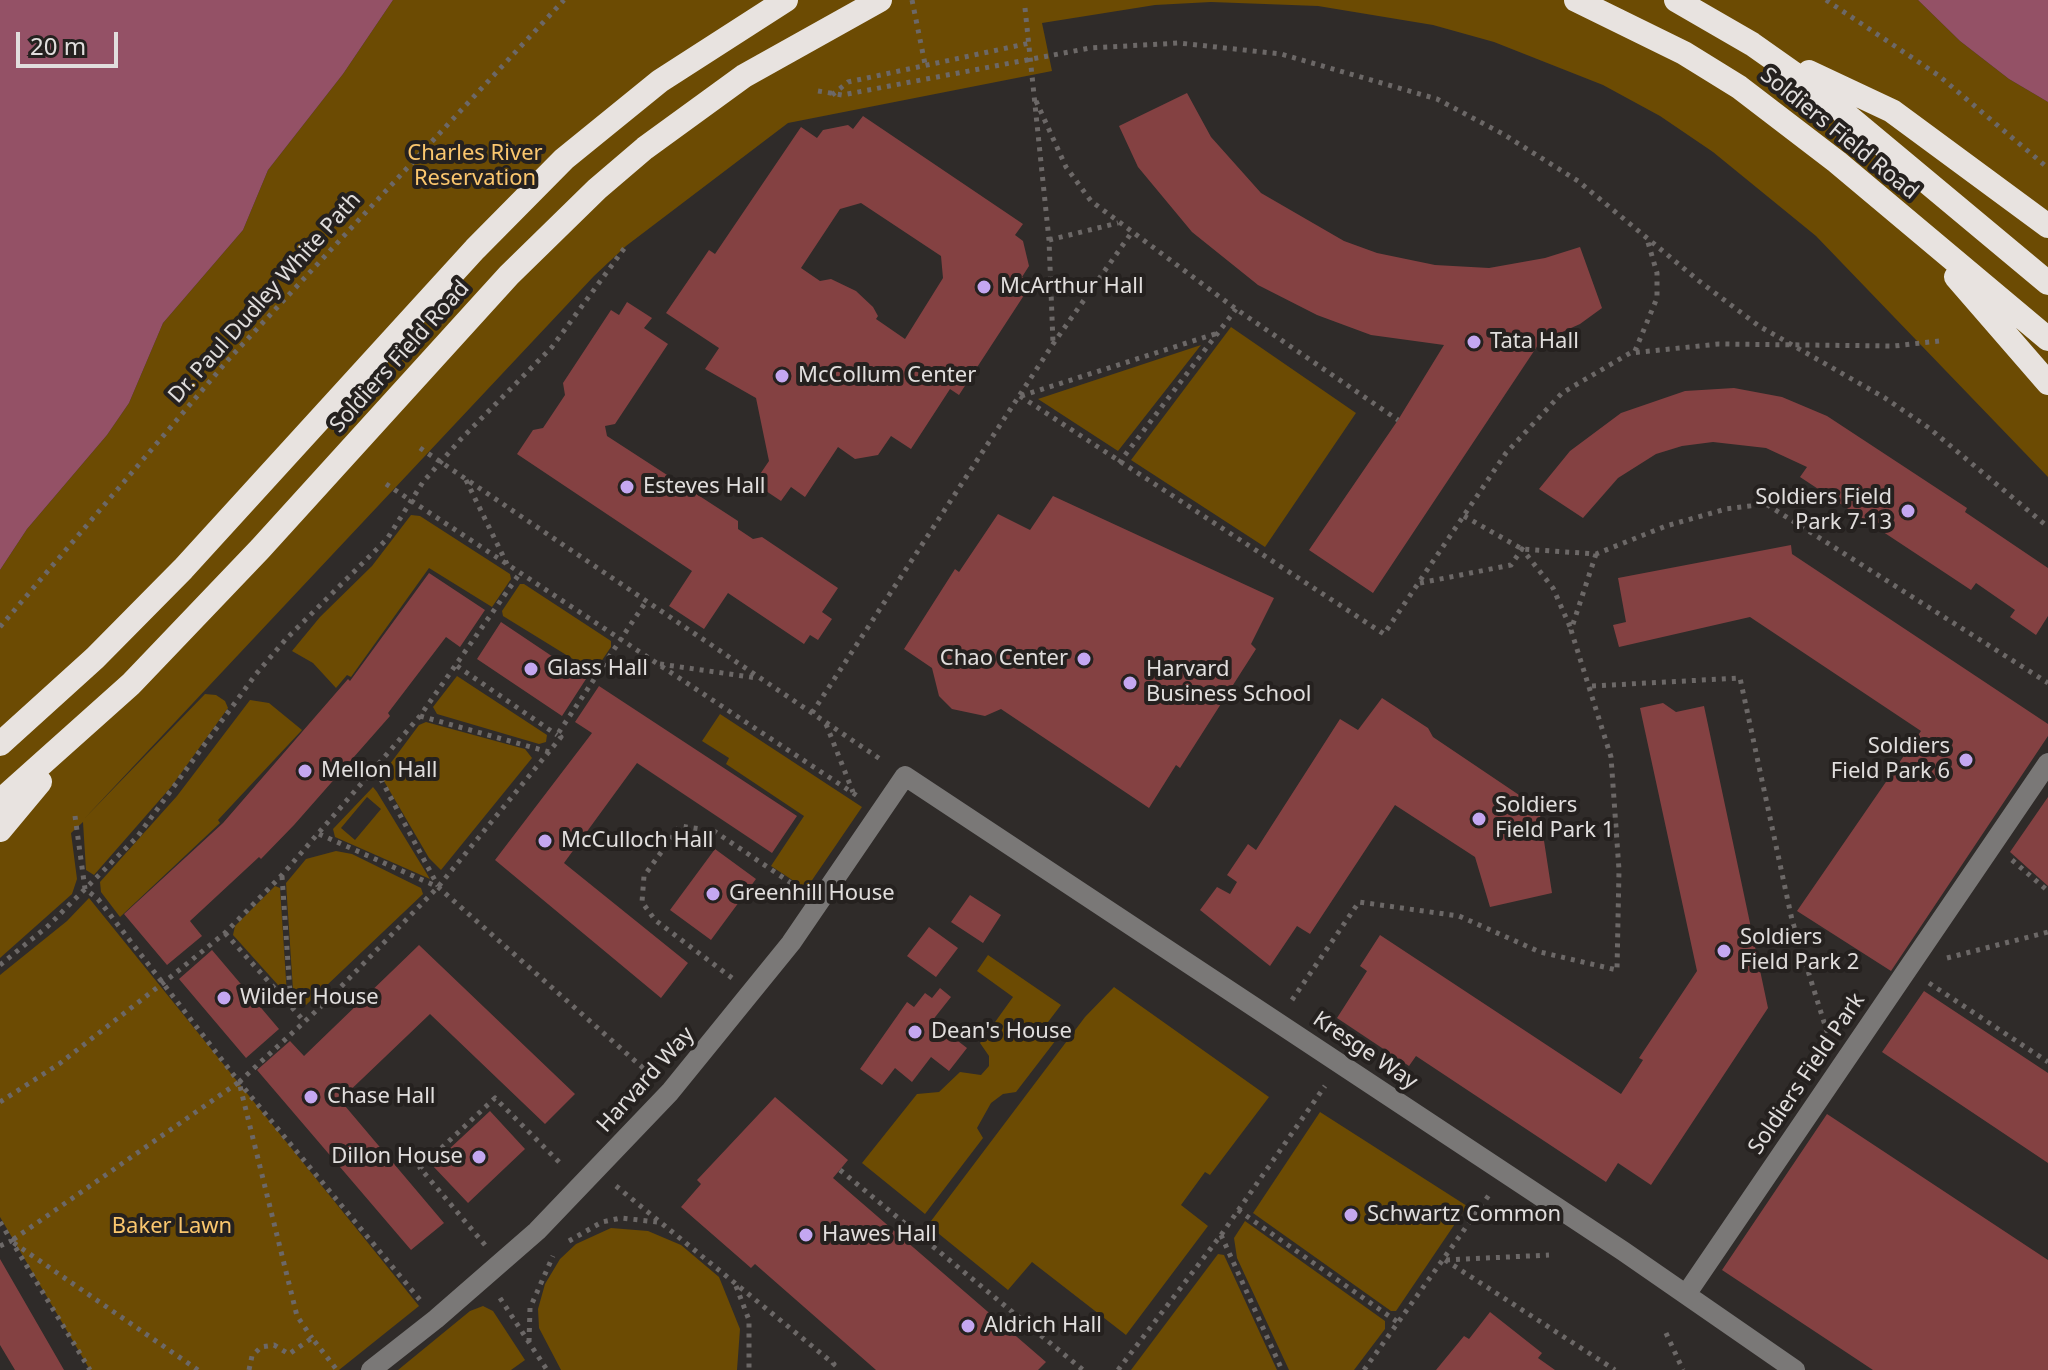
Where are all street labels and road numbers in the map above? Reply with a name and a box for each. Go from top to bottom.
street label: Soldiers Field Road [1755,62,1923,206]
street label: Dr. Paul Dudley White Path [163,187,367,409]
street label: Soldiers Field Road [325,276,475,438]
street label: Soldiers Field Park [1743,988,1871,1160]
street label: Kresge Way [1308,1006,1422,1096]
street label: Harvard Way [592,1022,700,1138]

